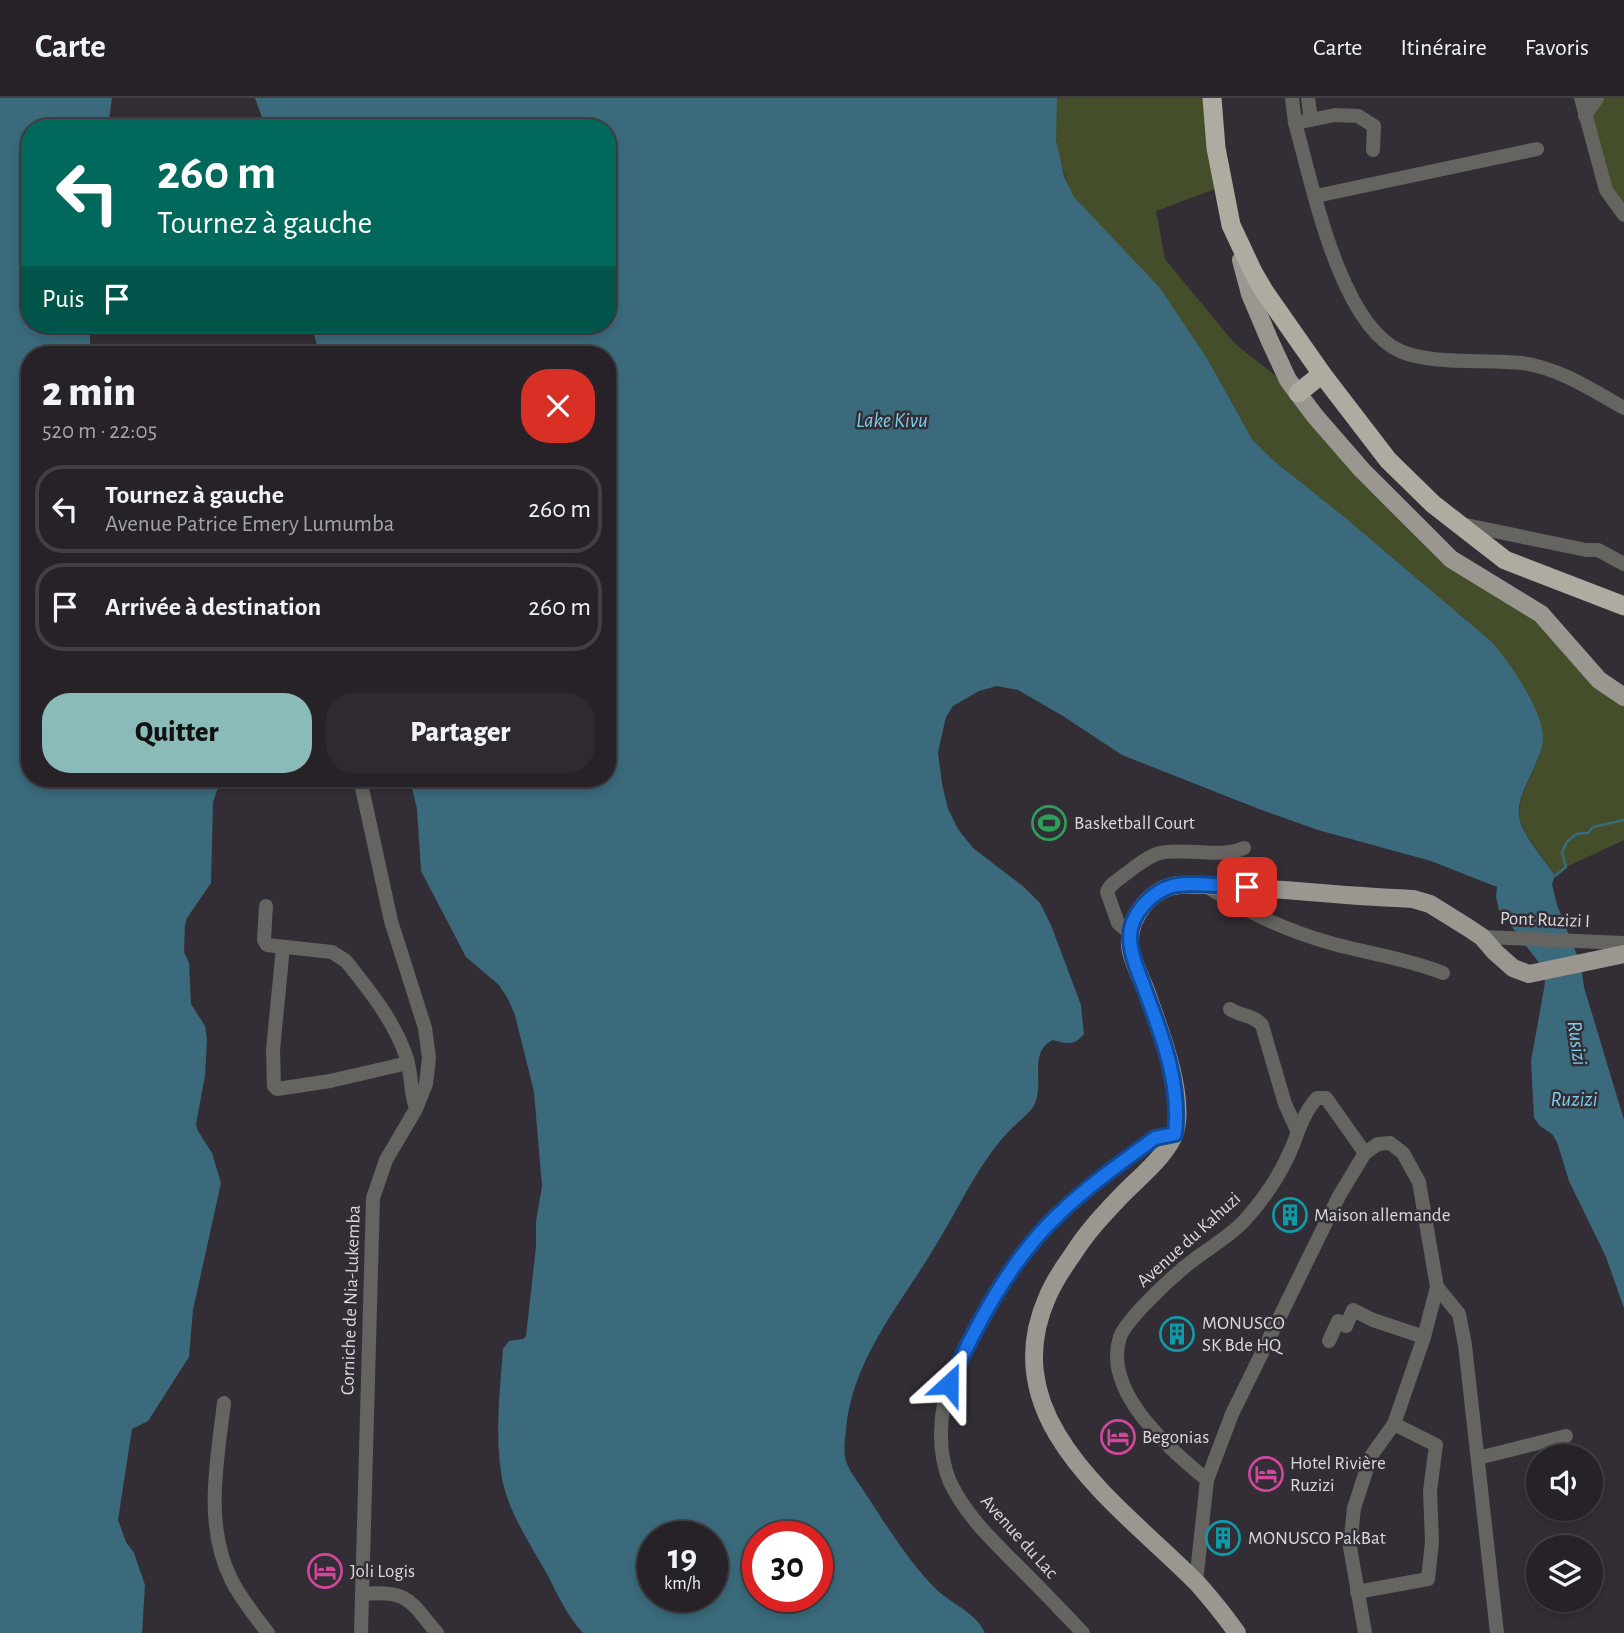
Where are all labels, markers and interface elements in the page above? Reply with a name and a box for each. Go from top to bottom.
text: Carte [35,31,106,64]
text: Carte [1313,36,1362,60]
text: Itinéraire [1400,36,1487,60]
text: Favoris [1525,36,1589,60]
icon: left [42,147,133,238]
text: 260 m [157,149,276,198]
text: Tournez à gauche [157,207,372,239]
icon: arrive [98,280,136,318]
text: Puis [42,286,84,312]
button: close [521,369,595,443]
text: 2 min [42,371,136,413]
water label: Lake Kivu [856,410,928,431]
text: 520 m · 22:05 [42,420,157,443]
text: Tournez à gauche [105,482,284,508]
icon: left [46,490,84,528]
text: 260 m [528,496,591,522]
text: Avenue Patrice Emery Lumumba [105,513,394,536]
icon: arrive [46,588,84,626]
text: Arrivée à destination [105,594,321,620]
text: 260 m [528,594,591,620]
button: Quitter [42,693,312,773]
button: Partager [326,693,595,773]
sports icon: Basketball Court [1030,804,1068,842]
place label: Basketball Court [1074,814,1195,833]
pin [1217,857,1277,917]
icon: arrive [1228,868,1266,906]
street label: Pont Ruzizi I [1500,909,1590,931]
water label: Rusizi [1563,1019,1591,1067]
water label: Ruzizi [1551,1089,1598,1110]
street label: Avenue du Kahuzi [1134,1189,1244,1291]
building icon: Maison allemande [1271,1196,1309,1234]
street label: Corniche de Nia-Lukemba [338,1204,364,1395]
place label: Maison allemande [1314,1206,1450,1225]
place label: MONUSCO SK Bde HQ [1202,1314,1285,1355]
building icon: MONUSCO SK Bde HQ [1158,1315,1196,1353]
position arrow [912,1347,986,1421]
hotel icon: Begonias [1099,1418,1137,1456]
place label: Begonias [1142,1428,1209,1447]
map controls [1526,1444,1603,1612]
button: sound [1526,1444,1603,1521]
place label: Hotel Rivière Ruzizi [1290,1454,1386,1495]
hotel icon: Hotel Rivière Ruzizi [1247,1455,1285,1493]
street label: Avenue du Lac [977,1492,1061,1582]
building icon: MONUSCO PakBat [1204,1519,1242,1557]
speed limit sign: 30 [742,1521,833,1612]
place label: MONUSCO PakBat [1248,1529,1386,1548]
button: layers [1526,1535,1603,1612]
text: 19 [668,1540,697,1575]
hotel icon: Joli Logis [306,1552,344,1590]
place label: Joli Logis [350,1562,415,1581]
text: km/h [664,1575,701,1593]

